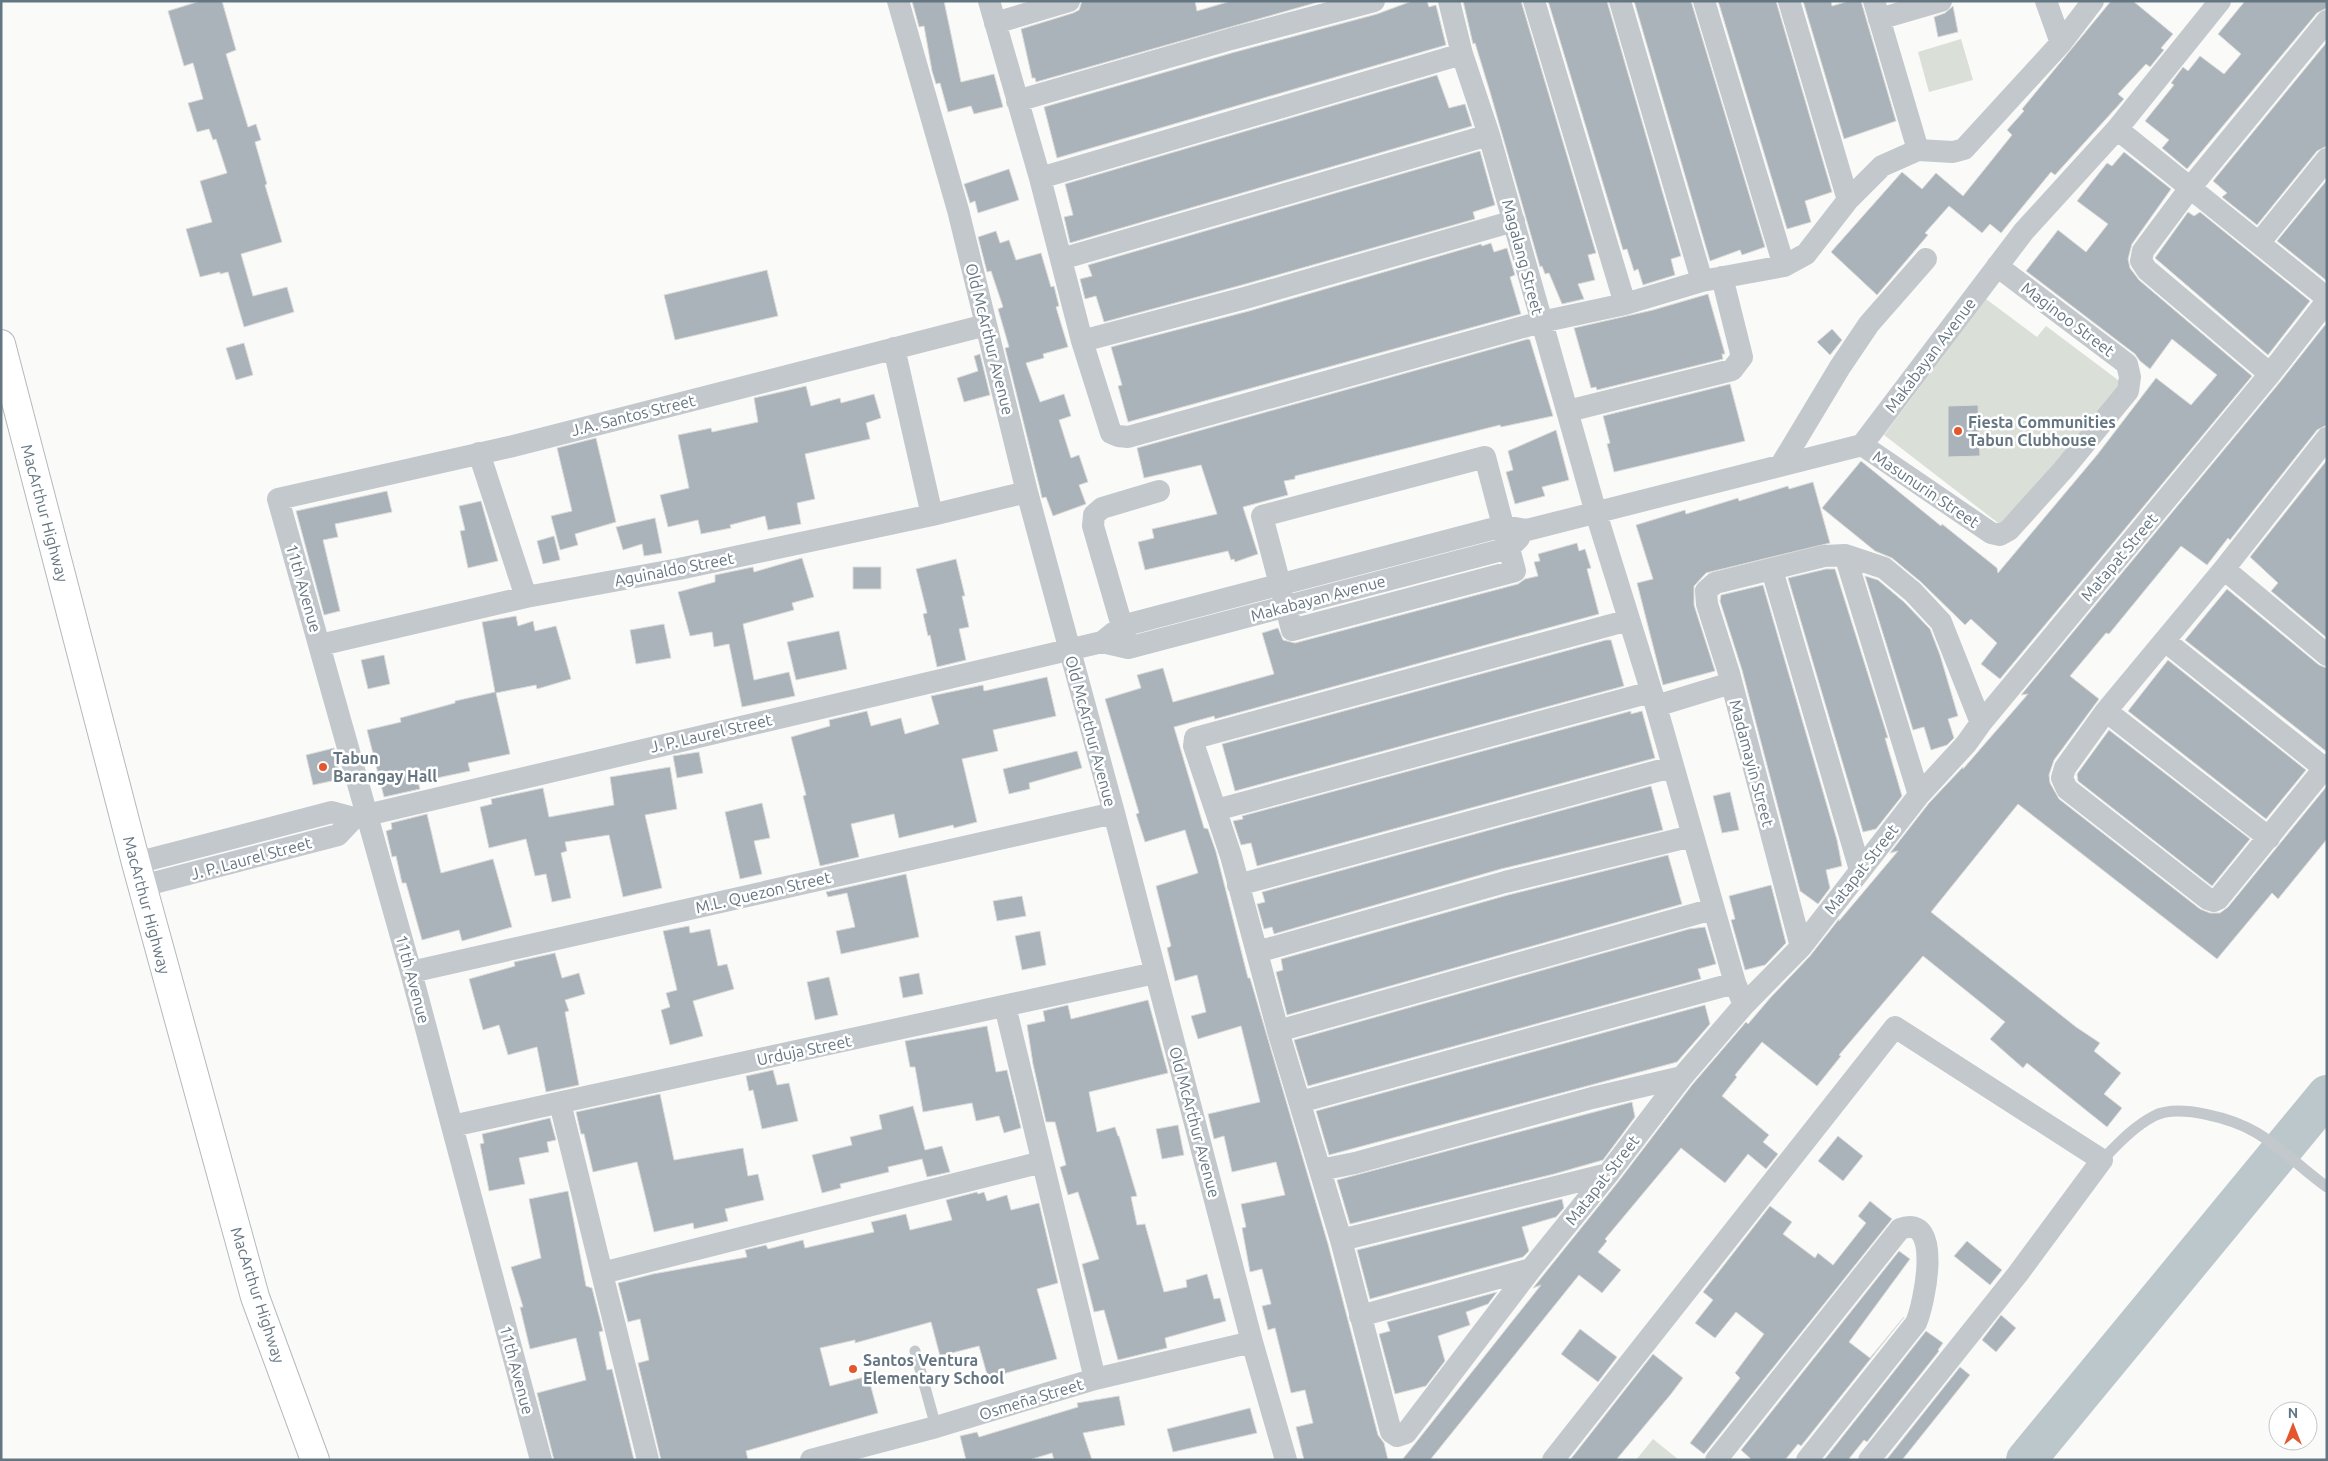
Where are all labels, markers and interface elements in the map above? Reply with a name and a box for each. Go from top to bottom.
street label: Magalang Street [1499,197,1547,317]
street label: Old McArthur Avenue [962,261,1018,417]
street label: Maginoo Street [2018,278,2118,360]
street label: Makabayan Avenue [1881,294,1979,416]
street label: J.A. Santos Street [569,391,698,439]
place label: Fiesta Communities Tabun Clubhouse [1968,413,2116,449]
marker: Fiesta Communities Tabun Clubhouse [1952,425,1964,437]
street label: MacArthur Highway [18,442,72,584]
street label: Masunurin Street [1870,447,1983,532]
street label: Matapat Street [2077,509,2161,604]
street label: 11th Avenue [283,542,325,634]
street label: Aguinaldo Street [613,548,736,589]
street label: Makabayan Avenue [1249,571,1387,625]
street label: Old McArthur Avenue [1062,654,1120,808]
street label: Madamayin Street [1726,697,1778,829]
street label: J. P. Laurel Street [648,710,774,756]
place label: Tabun Barangay Hall [333,749,437,785]
marker: Tabun Barangay Hall [317,761,329,773]
street label: Matapat Street [1820,820,1902,917]
street label: J. P. Laurel Street [189,833,314,883]
street label: MacArthur Highway [120,834,174,976]
street label: M.L. Quezon Street [694,868,833,916]
street label: 11th Avenue [393,933,433,1025]
street label: Urduja Street [755,1031,853,1069]
street label: Old McArthur Avenue [1166,1045,1224,1199]
street label: Matapat Street [1561,1131,1643,1228]
street label: MacArthur Highway [227,1225,289,1366]
street label: 11th Avenue [497,1324,537,1416]
place label: Santos Ventura Elementary School [863,1351,1004,1387]
marker: Santos Ventura Elementary School [847,1363,859,1375]
street label: Osmeña Street [977,1374,1086,1423]
north arrow [2268,1401,2318,1451]
text: N [2288,1405,2298,1421]

